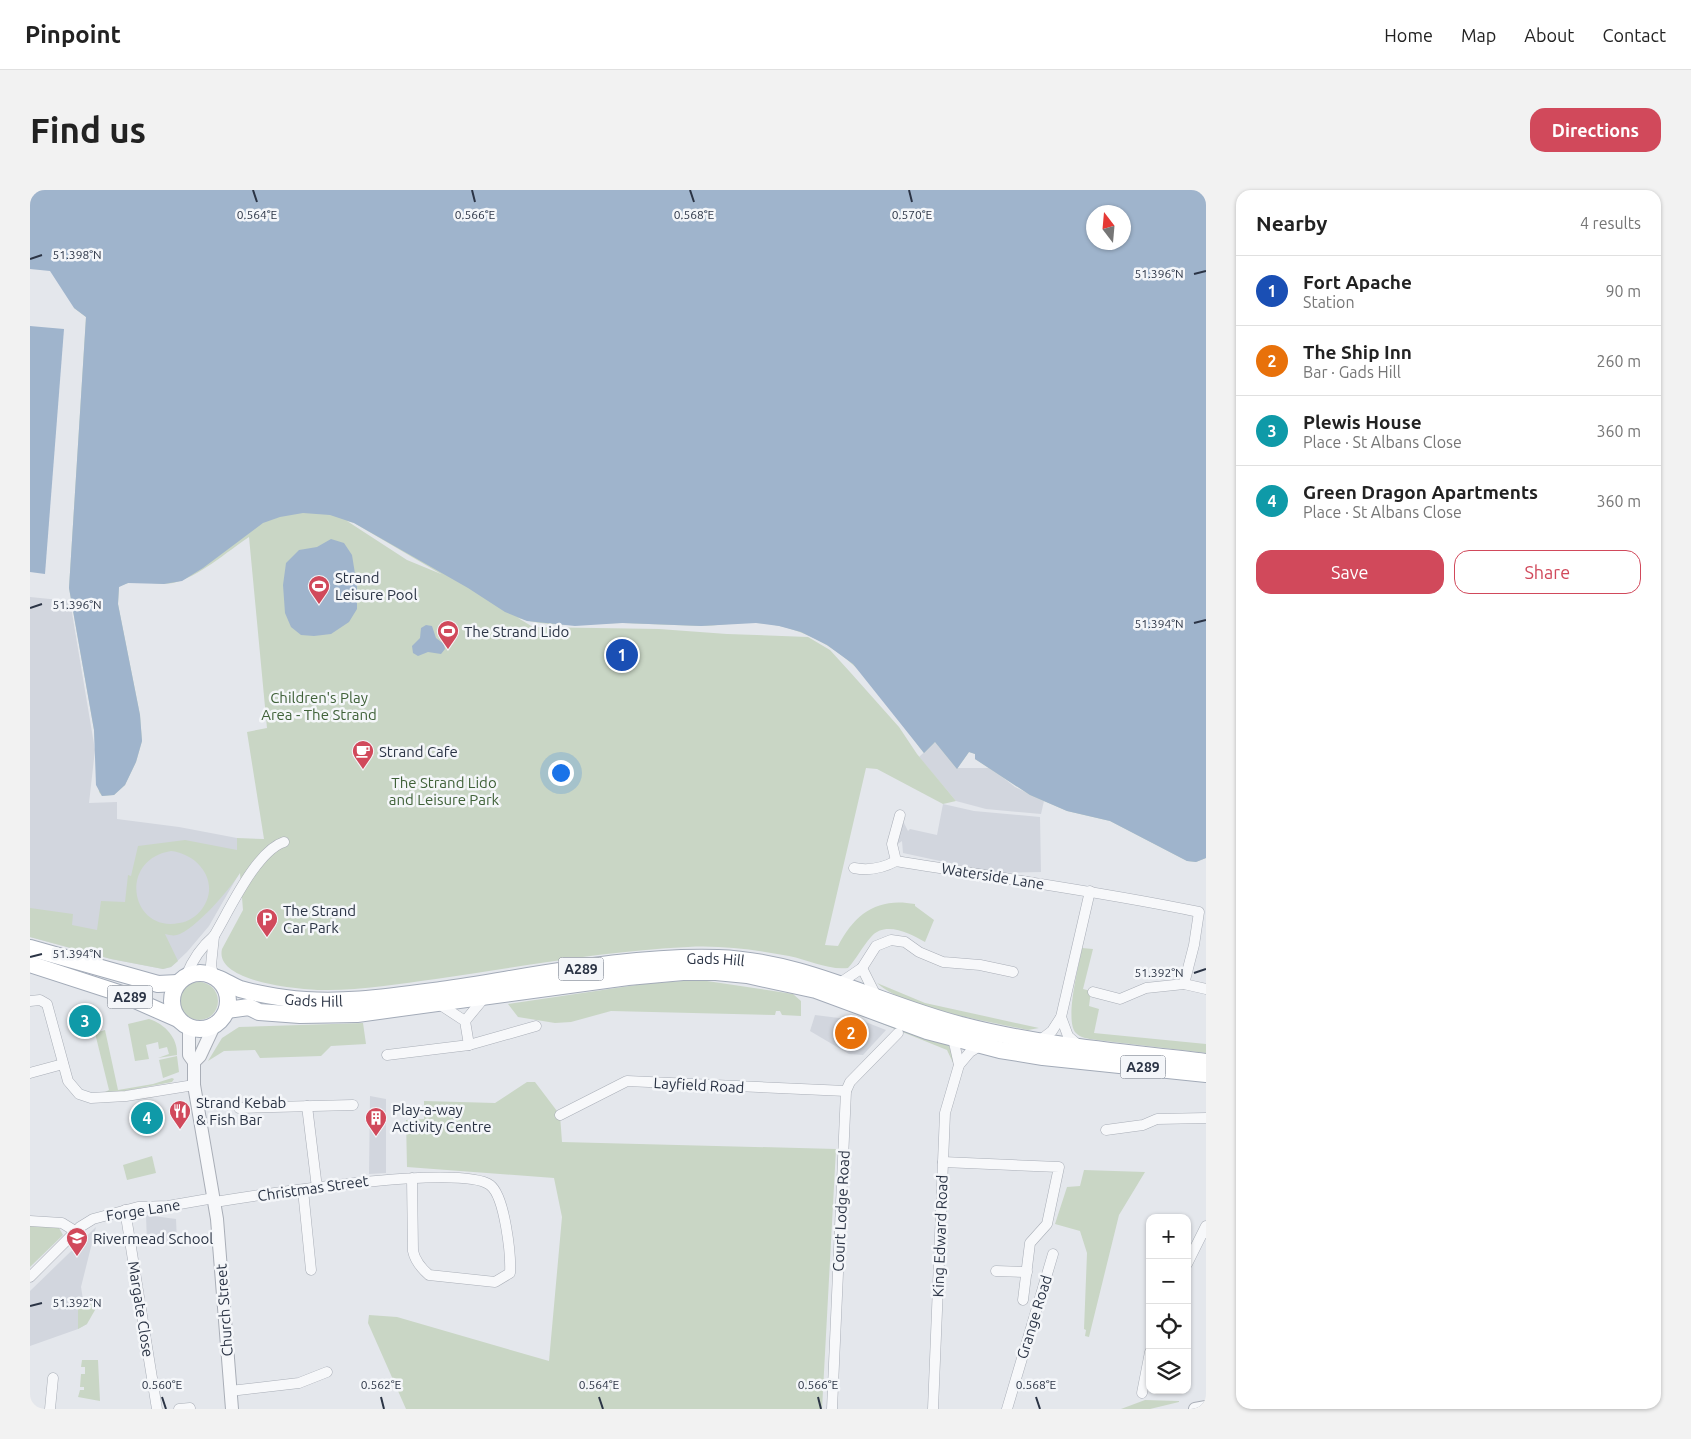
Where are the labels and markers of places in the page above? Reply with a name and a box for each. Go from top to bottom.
place label: Strand Leisure Pool [335,569,417,603]
sports icon: Strand Leisure Pool [307,574,331,605]
sports icon: The Strand Lido [436,619,460,650]
place label: The Strand Lido [464,623,569,640]
pin: 1 [606,636,638,674]
cafe icon: Strand Cafe [351,739,375,770]
place label: Strand Cafe [379,743,458,760]
place label: The Strand Car Park [283,902,356,936]
parking icon: The Strand Car Park [255,907,279,938]
pin: 3 [69,1002,101,1040]
pin: 2 [835,1014,867,1052]
place label: Strand Kebab & Fish Bar [196,1094,286,1128]
pin: 4 [131,1099,163,1137]
restaurant icon: Strand Kebab & Fish Bar [168,1099,192,1130]
place label: Play-a-way Activity Centre [392,1101,492,1135]
building icon: Play-a-way Activity Centre [364,1106,388,1137]
school or university icon: Rivermead School [65,1226,89,1257]
place label: Rivermead School [93,1230,213,1247]

